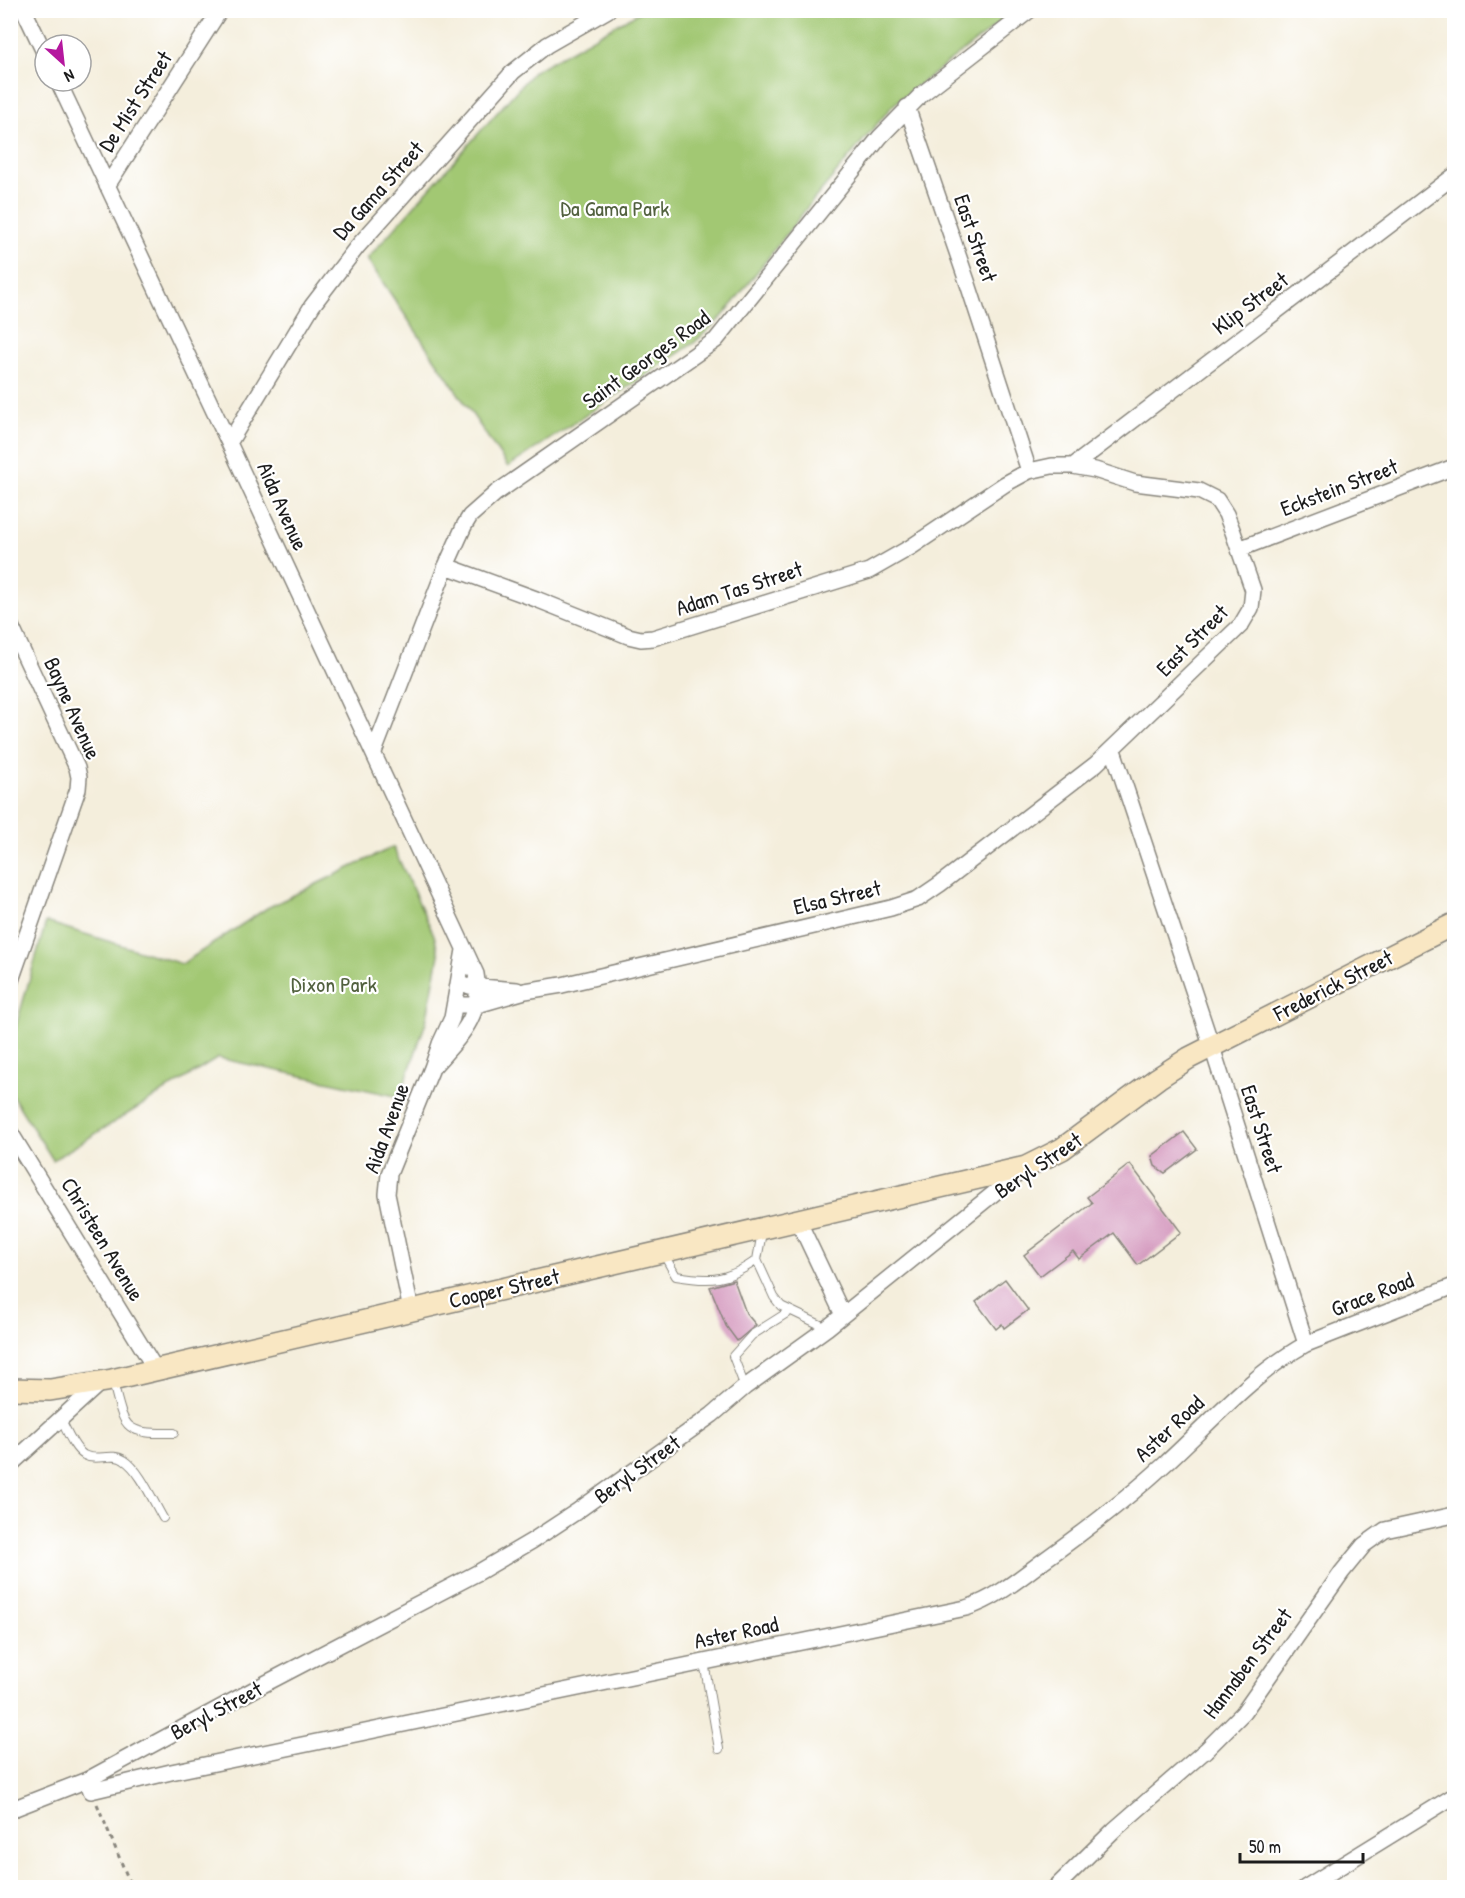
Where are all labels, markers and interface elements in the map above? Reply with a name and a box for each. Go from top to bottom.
north arrow [33,33,93,93]
street label: De Mist Street [91,44,179,157]
text: N [61,65,79,88]
street label: Da Gama Street [326,134,431,246]
street label: East Street [947,190,1005,286]
park label: Da Gama Park [561,193,669,223]
street label: Klip Street [1206,264,1295,341]
street label: Saint Georges Road [576,302,716,416]
street label: Eckstein Street [1276,451,1402,523]
street label: Aida Avenue [250,457,316,555]
street label: Adam Tas Street [672,553,807,623]
street label: East Street [1149,597,1235,683]
street label: Bayne Avenue [37,652,109,764]
street label: Elsa Street [790,872,884,922]
street label: Frederick Street [1267,942,1398,1028]
park label: Dixon Park [291,969,377,999]
street label: Aida Avenue [356,1079,416,1177]
street label: East Street [1234,1081,1290,1177]
street label: Beryl Street [988,1124,1088,1205]
street label: Christeen Avenue [54,1172,152,1307]
street label: Cooper Street [446,1261,563,1315]
street label: Grace Road [1326,1264,1418,1323]
street label: Aster Road [1128,1388,1211,1468]
street label: Beryl Street [588,1427,687,1510]
street label: Hannaben Street [1195,1601,1299,1725]
street label: Aster Road [691,1608,781,1656]
street label: Beryl Street [165,1673,267,1747]
scale bar [1240,1826,1363,1864]
text: 50 m [1249,1834,1281,1859]

